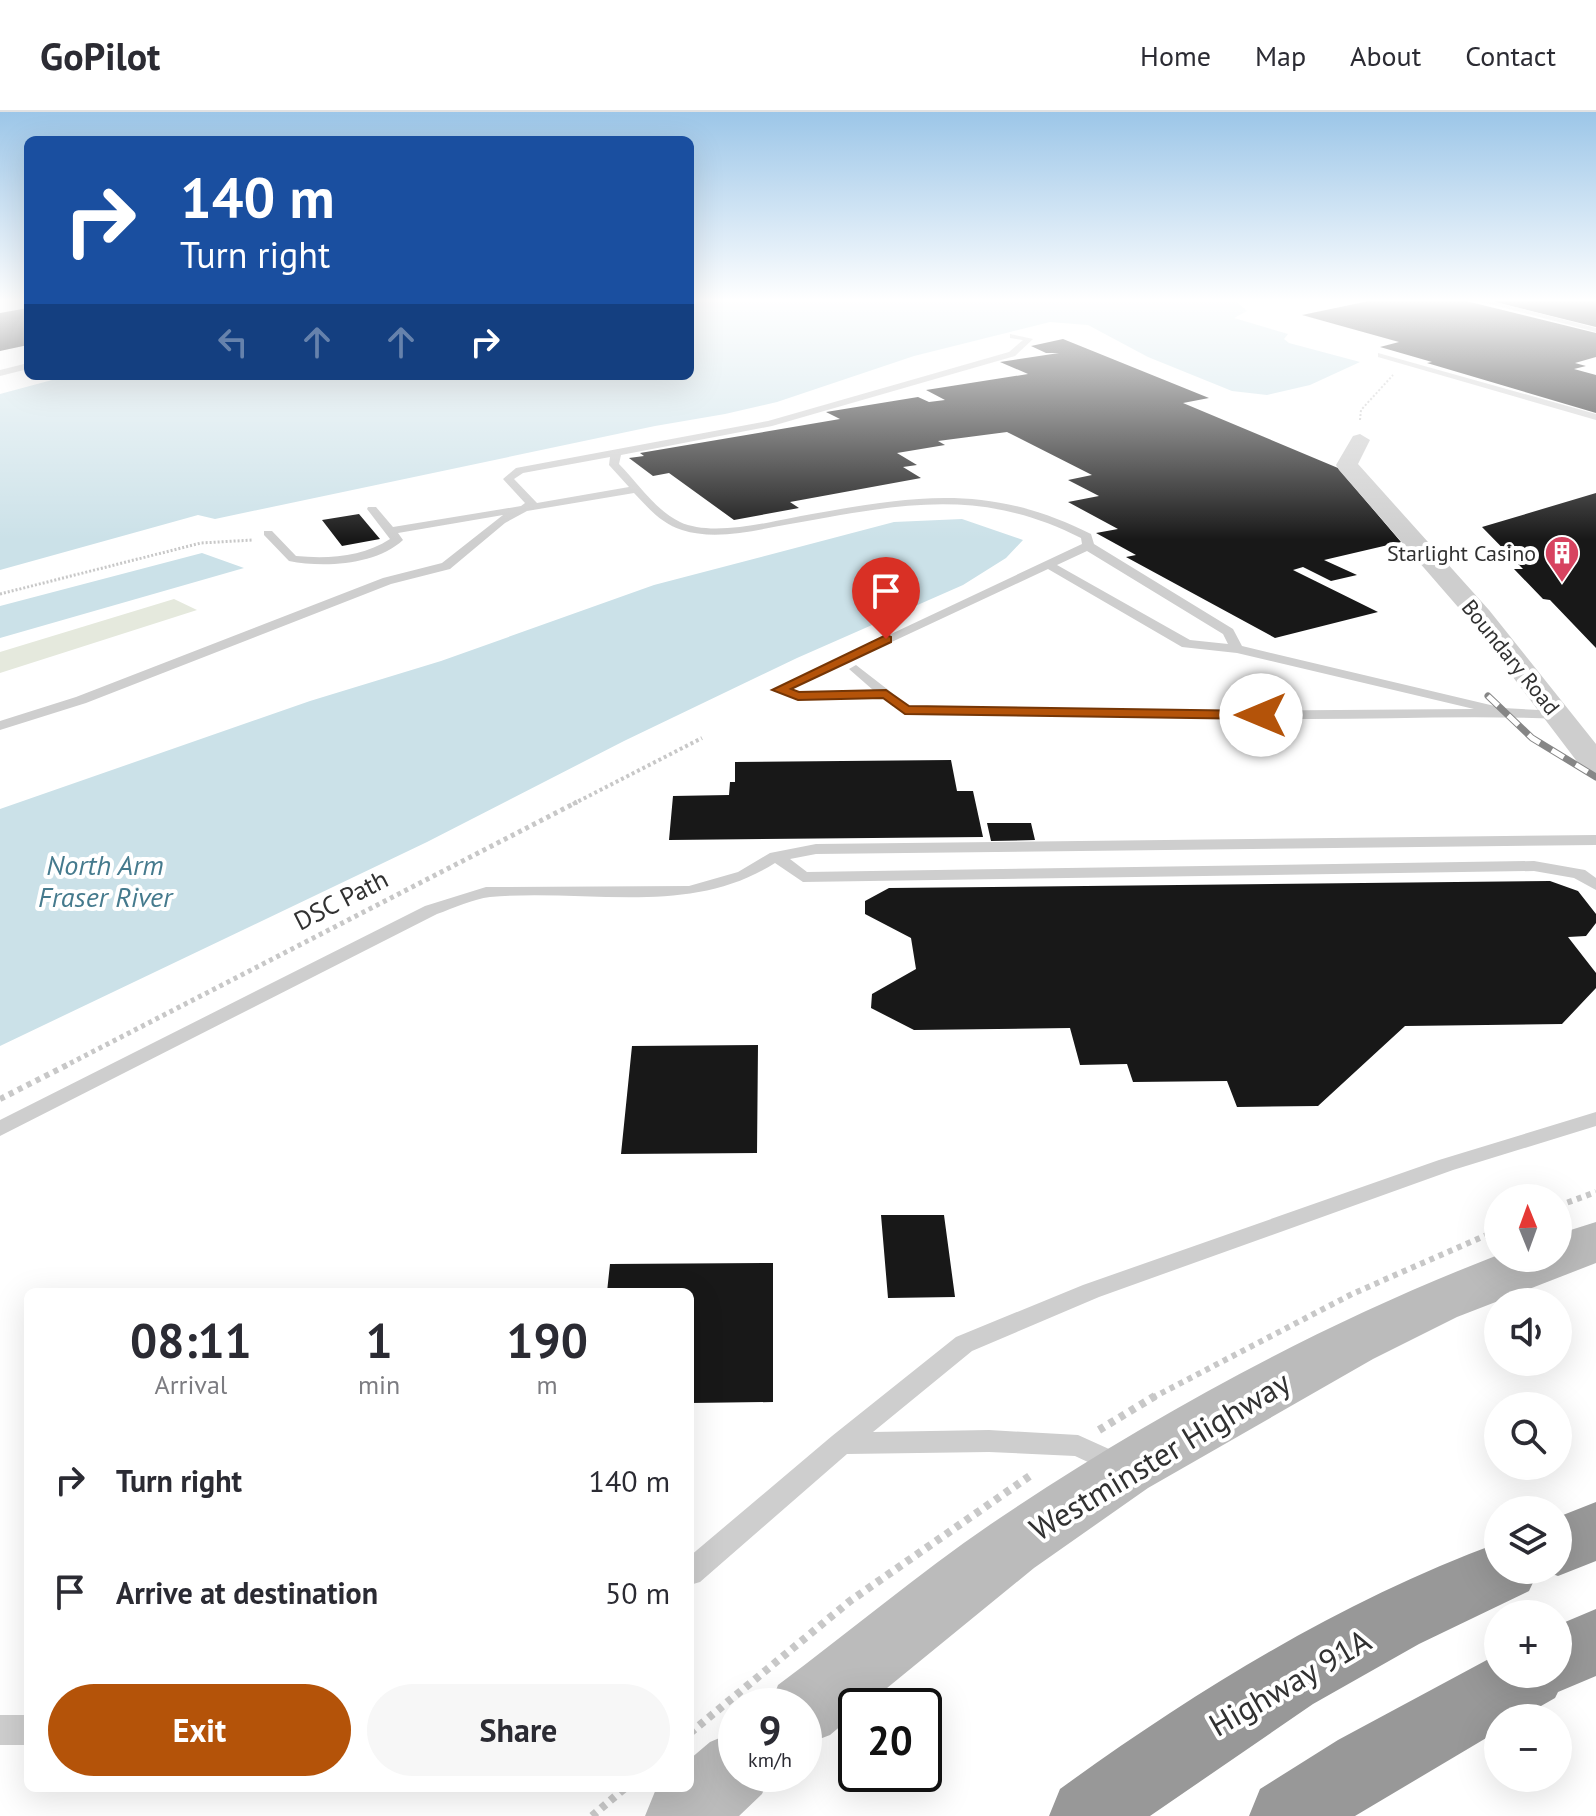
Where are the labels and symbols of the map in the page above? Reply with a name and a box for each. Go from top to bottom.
building icon: Starlight Casino [1543,534,1581,584]
place label: Starlight Casino [1387,539,1536,567]
pin [852,557,920,639]
street label: Boundary Road [1456,594,1566,720]
position arrow [1219,673,1303,757]
water label: North Arm Fraser River [38,846,174,915]
street label: DSC Path [288,862,393,937]
north arrow [1484,1184,1572,1272]
street label: Westminster Highway [1022,1361,1297,1550]
street label: Highway 91A [1201,1619,1378,1745]
speed limit sign: 20 [838,1688,942,1792]

